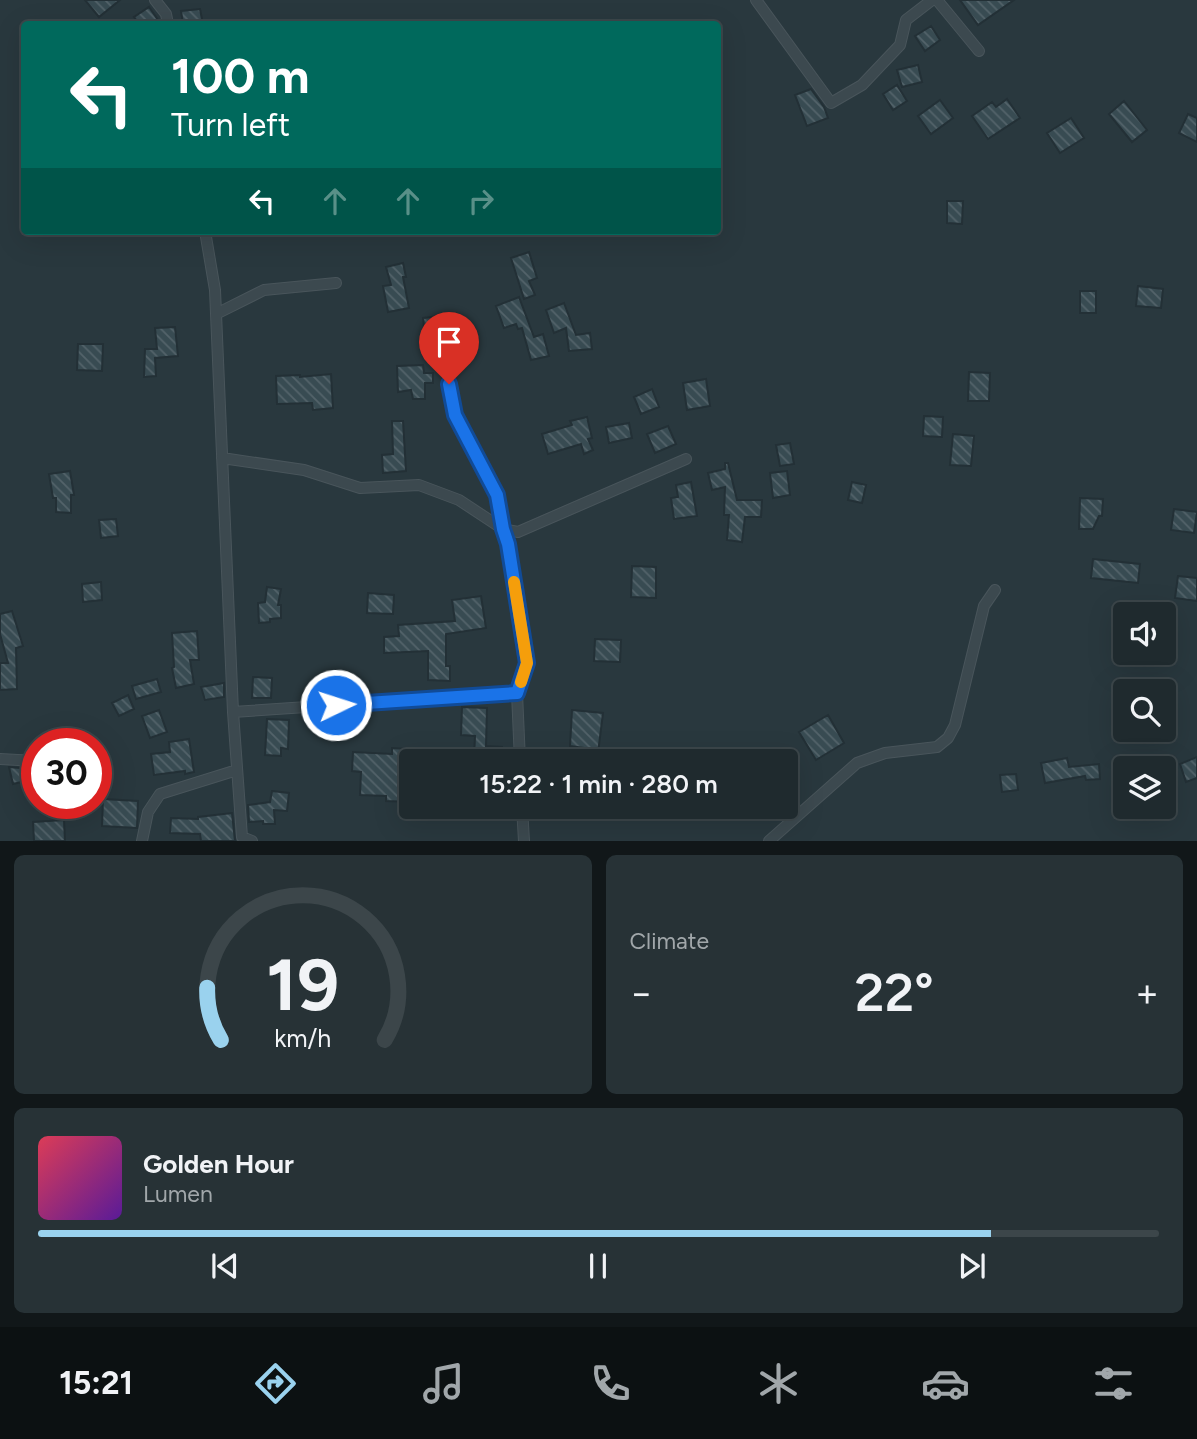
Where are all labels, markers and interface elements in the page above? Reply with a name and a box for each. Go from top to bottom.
text: 100 m [171,46,310,105]
icon: left [56,49,147,140]
text: Turn left [171,106,290,144]
icon: left [243,182,281,220]
icon: ahead [316,182,354,220]
icon: ahead [389,182,427,220]
icon: right [462,182,500,220]
pin [419,312,479,384]
icon: arrive [430,323,468,361]
map controls [1113,602,1176,819]
button: sound [1113,602,1176,665]
position arrow [299,668,373,742]
button: search [1113,679,1176,742]
speed limit sign: 30 [21,728,112,819]
button: layers [1113,756,1176,819]
text: 15:22 · 1 min · 280 m [479,768,718,800]
text: Climate [630,927,709,955]
text: 19 [266,942,339,1029]
text: 22° [855,962,934,1024]
text: − [630,970,653,1016]
text: + [1135,970,1159,1016]
text: km/h [274,1023,331,1053]
text: Golden Hour [143,1148,294,1180]
text: Lumen [143,1180,213,1208]
icon: previous [206,1247,244,1285]
icon: pause [579,1247,617,1285]
icon: next [953,1247,991,1285]
icon: directions [251,1359,300,1408]
icon: music [419,1359,468,1408]
icon: phone [586,1359,635,1408]
icon: climate [754,1359,803,1408]
icon: car [921,1359,970,1408]
icon: filters [1089,1359,1138,1408]
text: 15:21 [59,1364,133,1402]

